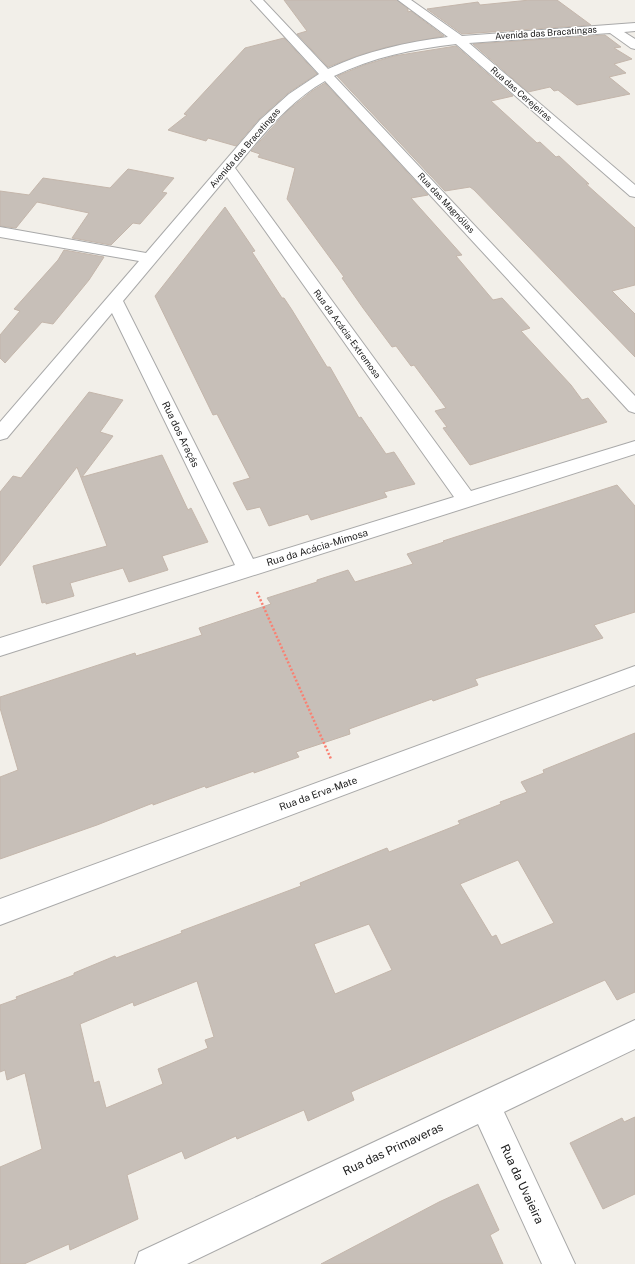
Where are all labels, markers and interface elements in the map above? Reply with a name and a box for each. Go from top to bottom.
street label: Avenida das Bracatingas [495,23,598,42]
street label: Rua das Cerejeiras [488,64,555,124]
street label: Avenida das Bracatingas [207,105,283,190]
street label: Rua das Magnólias [416,170,477,235]
street label: Rua da Acácia-Extremosa [311,287,383,380]
street label: Rua dos Araçás [160,399,202,469]
street label: Rua da Acácia-Mimosa [265,526,369,568]
street label: Rua da Erva-Mate [277,773,359,813]
street label: Rua das Primaveras [341,1120,445,1178]
street label: Rua da Uvaieira [497,1142,547,1226]

